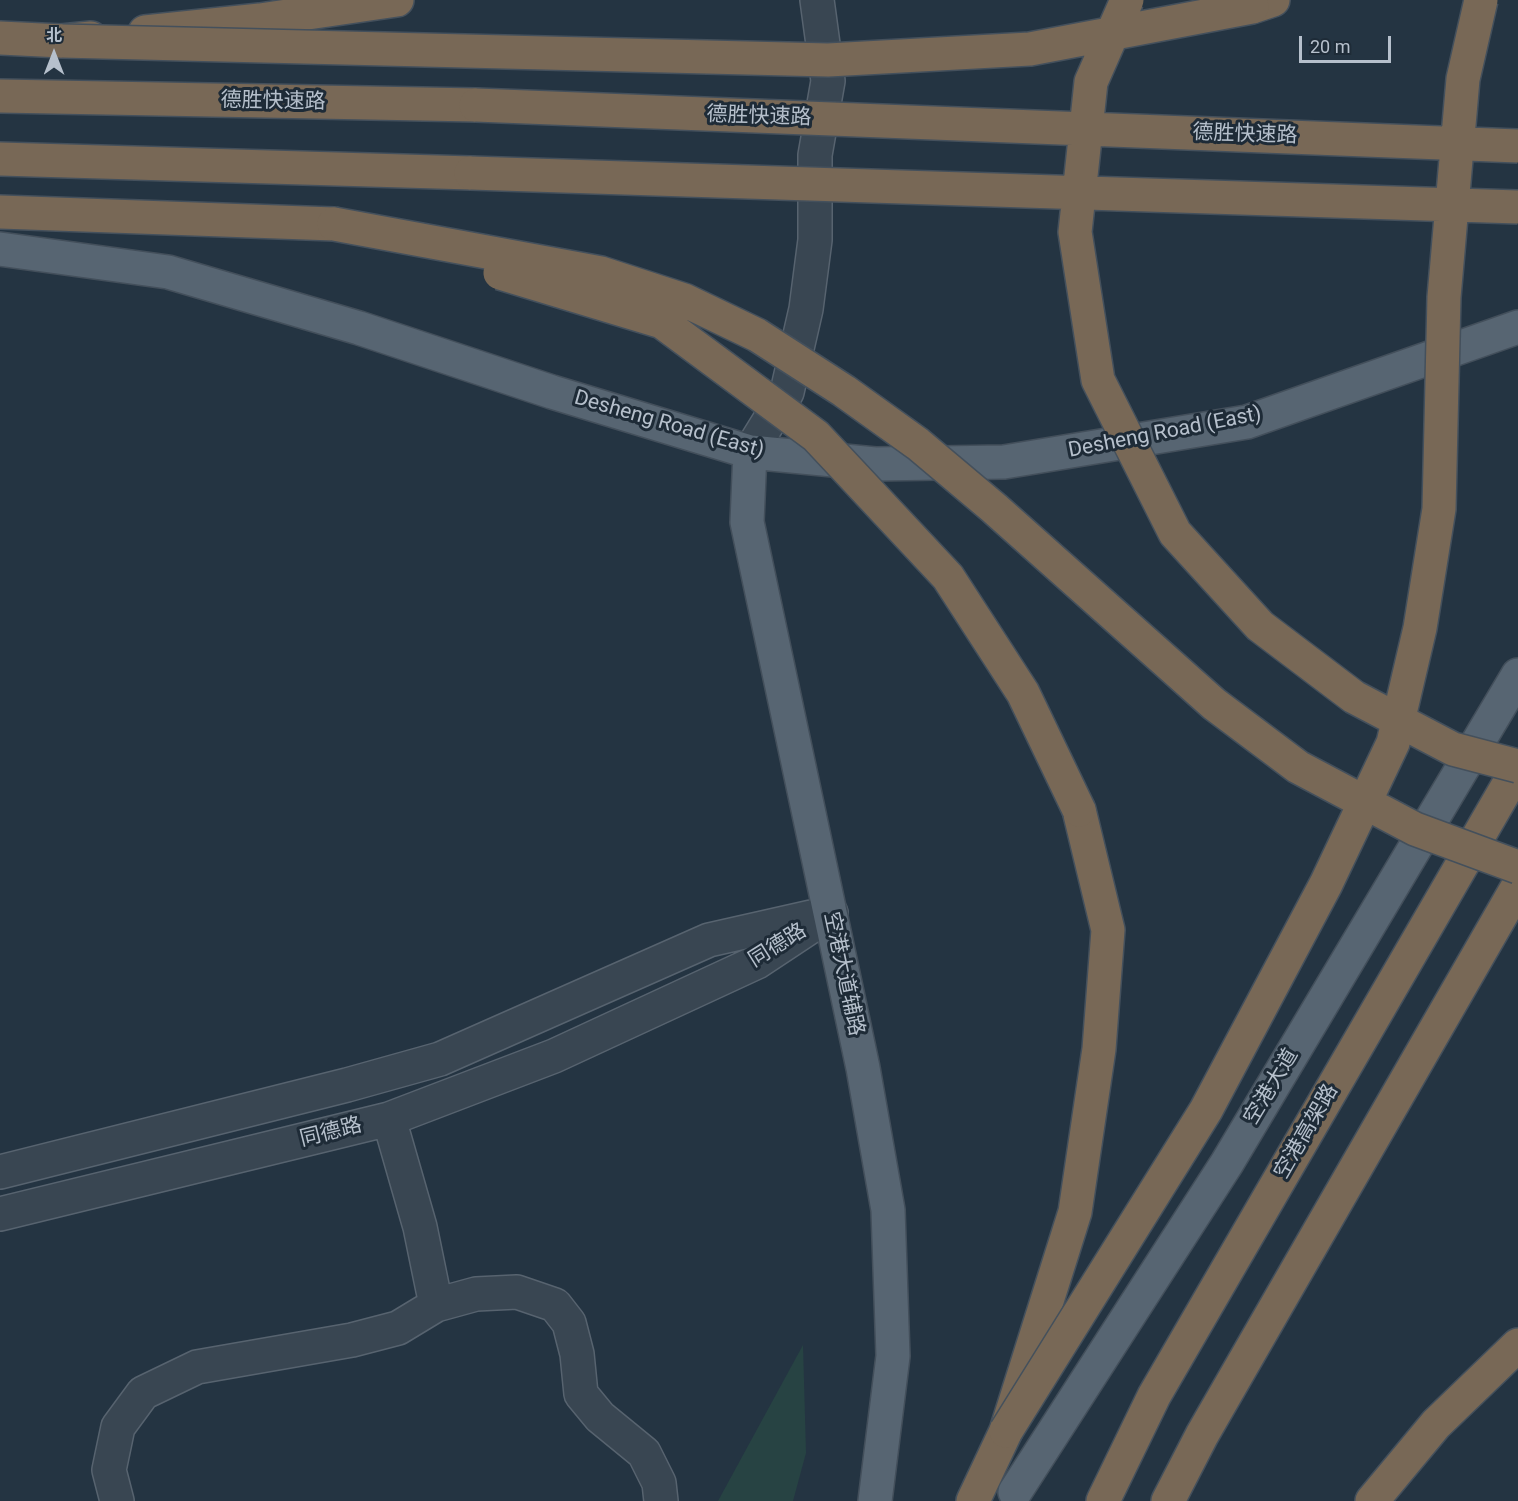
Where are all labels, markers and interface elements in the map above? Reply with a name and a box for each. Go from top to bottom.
north arrow [24,24,84,84]
scale bar [1302,24,1394,62]
text: 北 [46,26,62,45]
text: 20 m [1310,36,1350,57]
street label: 德胜快速路 [220,88,326,116]
street label: 德胜快速路 [706,103,812,131]
street label: 德胜快速路 [1192,121,1298,149]
street label: Desheng Road (East) [571,386,767,464]
street label: Desheng Road (East) [1066,402,1264,464]
street label: 空港大道辅路 [818,910,868,1038]
street label: 同德路 [745,919,811,973]
street label: 空港大道 [1240,1045,1304,1129]
street label: 空港高架路 [1270,1080,1344,1184]
street label: 同德路 [297,1113,365,1153]

